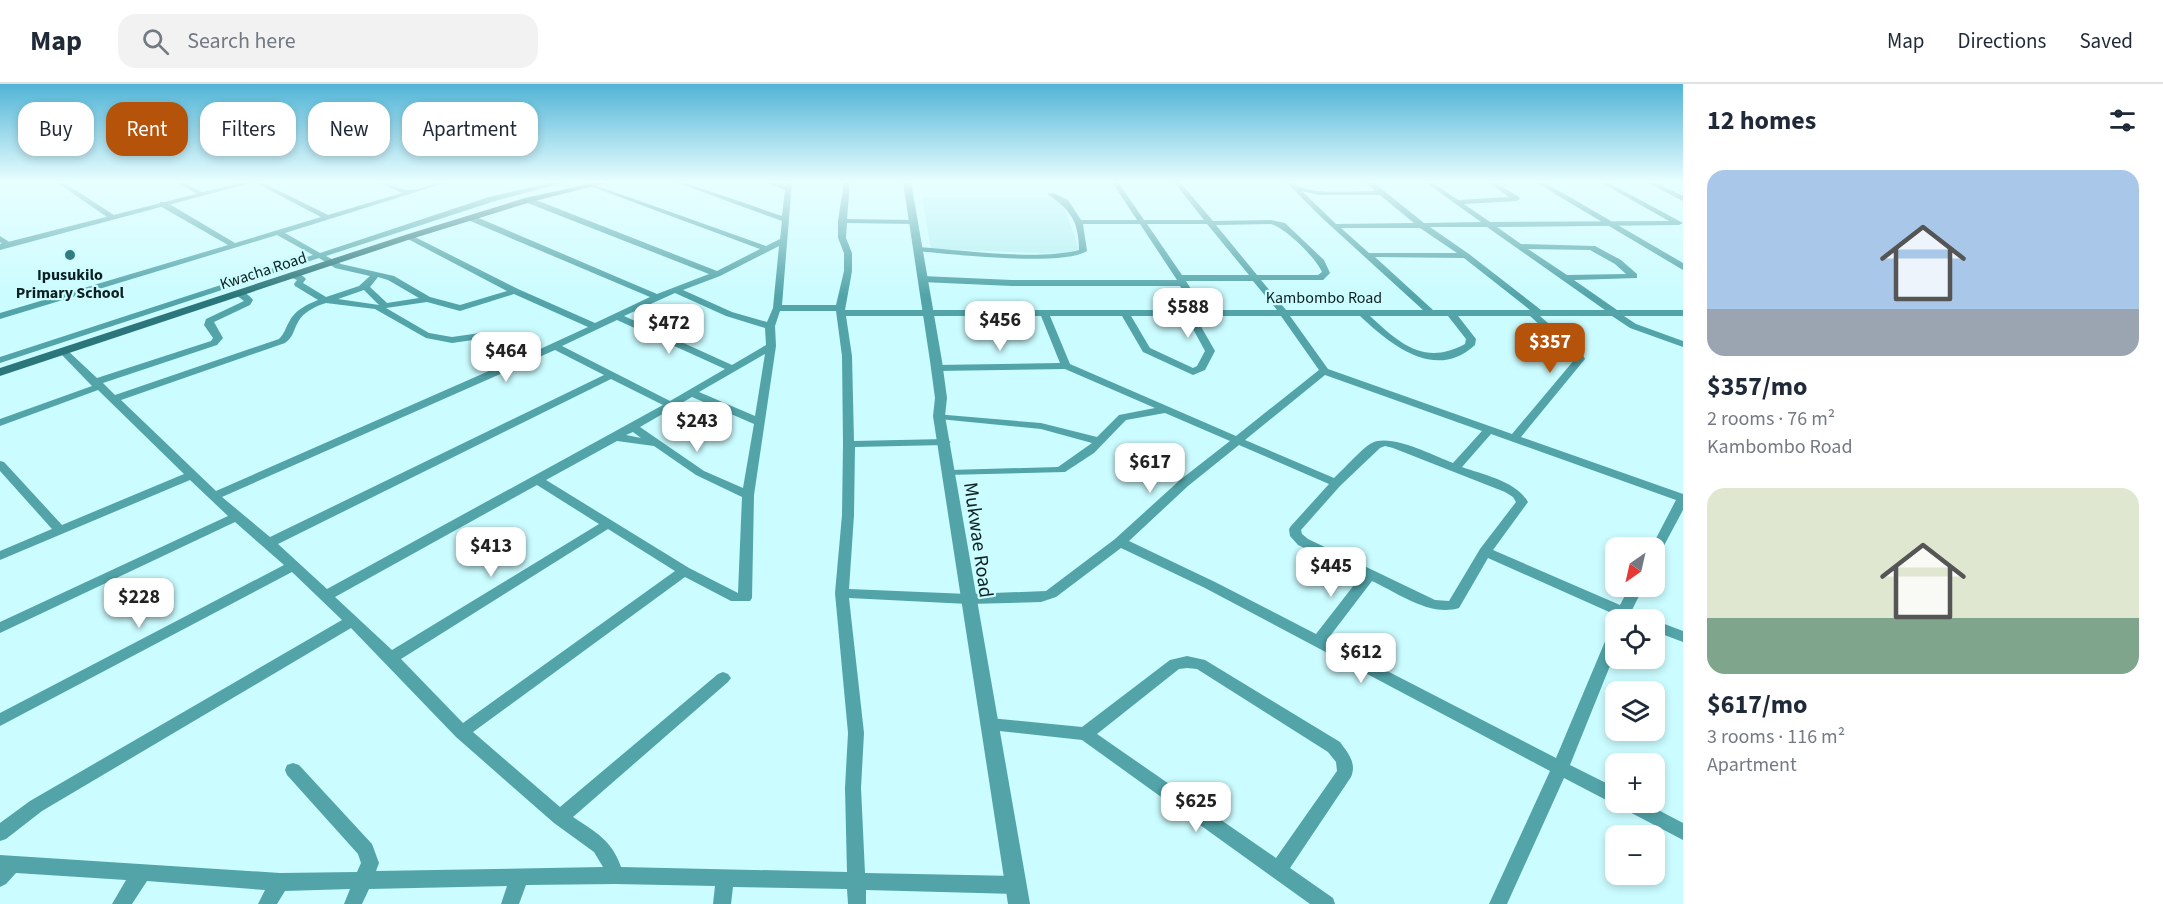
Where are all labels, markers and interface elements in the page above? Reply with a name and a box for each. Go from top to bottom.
search box [118,14,538,68]
text: Map [30,21,82,61]
icon: search [139,25,172,58]
text: Search here [187,25,296,57]
text: Map [1887,26,1925,56]
text: Directions [1958,26,2046,56]
text: Saved [2079,26,2133,56]
chip: Buy [18,102,94,156]
chip: Rent [106,102,188,156]
chip: Filters [200,102,296,156]
chip: New [308,102,390,156]
chip: Apartment [402,102,538,156]
text: 12 homes [1707,102,1816,139]
icon: filters [2106,104,2139,137]
icon: home [1869,209,1977,317]
street label: Kwacha Road [217,247,310,295]
marker: Ipusukilo Primary School [63,248,77,262]
place label: Ipusukilo Primary School [16,264,125,304]
street label: Kambombo Road [1266,287,1382,309]
pin: $588 [1152,288,1224,339]
text: $588 [1167,293,1209,321]
pin: $456 [964,301,1036,352]
pin: $472 [633,304,705,355]
text: $456 [979,306,1021,334]
text: $472 [648,309,690,337]
pin: $357 [1514,323,1586,374]
text: $357 [1529,328,1571,356]
pin: $464 [470,332,542,383]
text: $464 [485,337,527,365]
text: $357/mo [1707,368,1807,405]
pin: $243 [661,402,733,453]
text: 2 rooms · 76 m² [1707,405,1835,433]
text: $243 [676,407,718,435]
text: Kambombo Road [1707,433,1853,461]
pin: $617 [1114,443,1186,494]
text: $617 [1129,448,1171,476]
street label: Mukwae Road [956,481,1000,600]
pin: $413 [455,527,527,578]
icon: home [1869,527,1977,635]
text: $413 [470,532,512,560]
north arrow [1605,537,1665,597]
map controls [1605,537,1665,885]
pin: $445 [1295,547,1367,598]
text: $445 [1310,552,1352,580]
pin: $228 [103,578,175,629]
text: $228 [118,583,160,611]
button: locate [1605,609,1665,669]
pin: $612 [1325,633,1397,684]
text: $612 [1340,638,1382,666]
button: layers [1605,681,1665,741]
text: $617/mo [1707,686,1807,723]
text: 3 rooms · 116 m² [1707,723,1845,751]
text: Apartment [1707,751,1797,779]
button: + [1605,753,1665,813]
pin: $625 [1160,782,1232,833]
text: $625 [1175,787,1217,815]
button: − [1605,825,1665,885]

